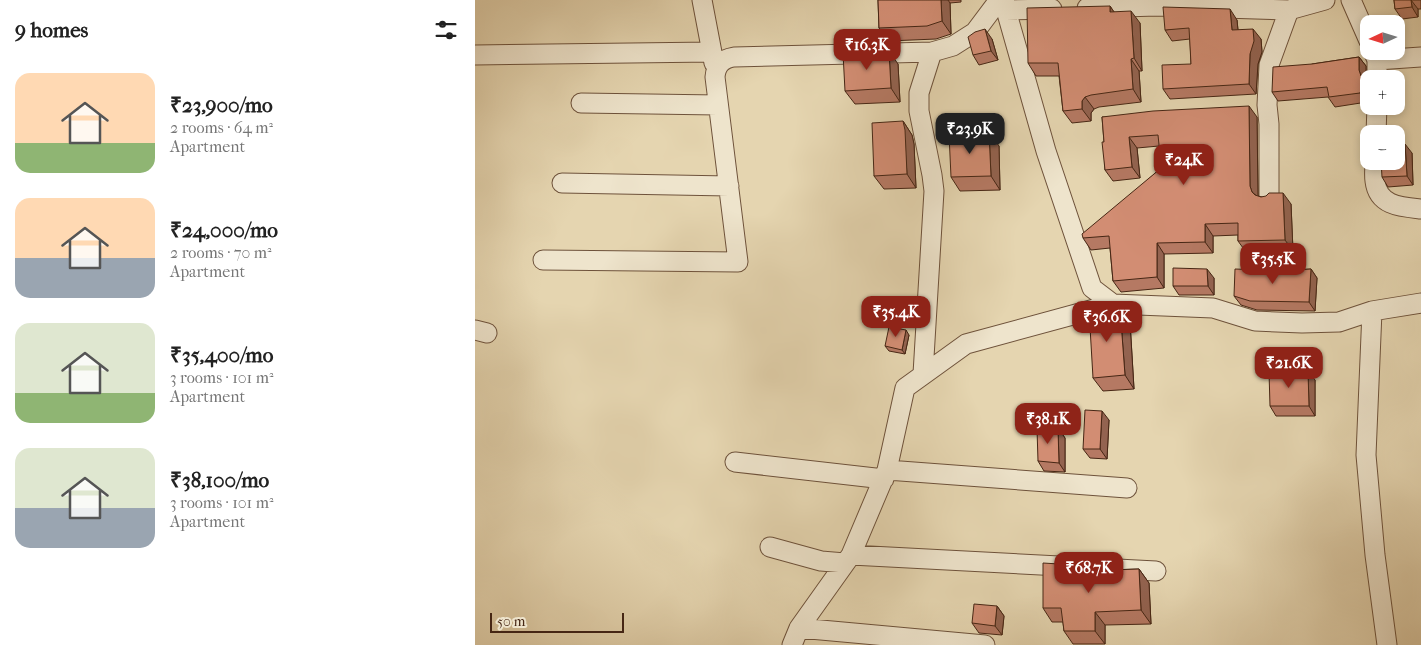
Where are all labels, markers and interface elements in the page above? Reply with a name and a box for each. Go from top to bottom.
north arrow [1360,15,1405,60]
map controls [1360,15,1405,170]
icon: filters [432,16,460,44]
text: 9 homes [15,18,88,42]
pin: ₹16.3K [826,28,908,71]
text: ₹16.3K [845,35,889,54]
button: + [1360,70,1405,115]
icon: home [55,93,115,153]
text: ₹23,900/mo [170,93,273,117]
pin: ₹23.9K [929,112,1011,155]
text: 2 rooms · 64 m² [170,118,273,137]
text: ₹23.9K [947,119,993,138]
button: − [1360,125,1405,170]
text: Apartment [170,137,245,156]
pin: ₹24K [1154,144,1214,186]
text: ₹24K [1165,150,1203,169]
icon: home [55,218,115,278]
text: ₹24,000/mo [170,218,278,242]
pin: ₹35.5K [1232,242,1314,285]
text: 2 rooms · 70 m² [170,243,272,262]
text: ₹35.5K [1251,249,1295,268]
text: Apartment [170,262,245,281]
pin: ₹35.4K [855,296,937,338]
pin: ₹36.6K [1066,300,1148,343]
text: ₹35.4K [872,302,920,321]
text: ₹36.6K [1083,307,1131,326]
icon: home [55,343,115,403]
text: ₹35,400/mo [170,343,273,367]
pin: ₹21.6K [1248,346,1330,389]
text: ₹21.6K [1266,353,1312,372]
text: 3 rooms · 101 m² [170,368,273,387]
text: Apartment [170,387,245,406]
pin: ₹38.1K [1007,402,1089,445]
text: ₹38.1K [1026,409,1070,428]
icon: home [55,468,115,528]
text: ₹38,100/mo [170,468,269,492]
text: 3 rooms · 101 m² [170,493,273,512]
text: Apartment [170,512,245,531]
pin: ₹68.7K [1048,552,1130,594]
text: ₹68.7K [1065,558,1113,577]
scale bar [490,610,624,633]
text: 50 m [497,613,525,630]

